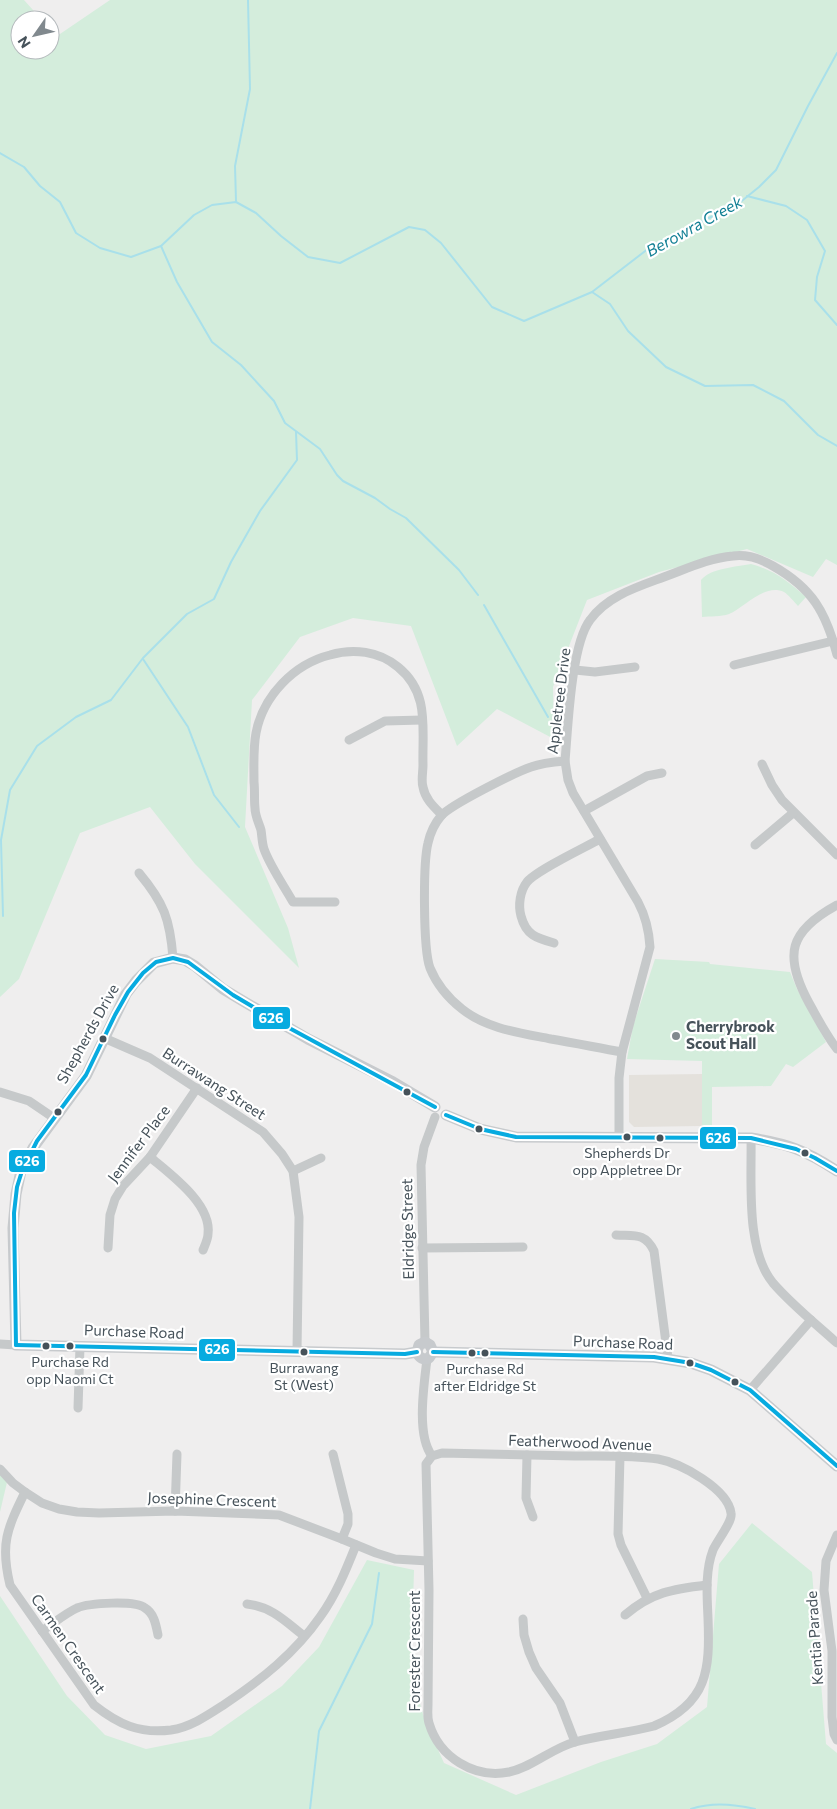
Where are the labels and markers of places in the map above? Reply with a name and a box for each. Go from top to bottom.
place label: Cherrybrook Scout Hall [686,1017,775,1052]
marker: Cherrybrook Scout Hall [670,1030,682,1042]
unlabelled marker [98,1034,108,1044]
unlabelled marker [402,1087,412,1097]
unlabelled marker [53,1107,63,1117]
unlabelled marker [474,1124,484,1134]
marker: Shepherds Dr opp Appletree Dr [622,1132,632,1142]
unlabelled marker [655,1133,665,1143]
place label: Shepherds Dr opp Appletree Dr [572,1144,682,1178]
unlabelled marker [800,1148,810,1158]
unlabelled marker [41,1341,51,1351]
marker: Purchase Rd opp Naomi Ct [65,1341,75,1351]
marker: Burrawang St (West) [299,1347,309,1357]
unlabelled marker [467,1348,477,1358]
marker: Purchase Rd after Eldridge St [480,1348,490,1358]
place label: Purchase Rd opp Naomi Ct [26,1353,114,1387]
unlabelled marker [685,1358,695,1368]
place label: Burrawang St (West) [269,1359,339,1393]
place label: Purchase Rd after Eldridge St [434,1360,537,1394]
unlabelled marker [730,1377,740,1387]

